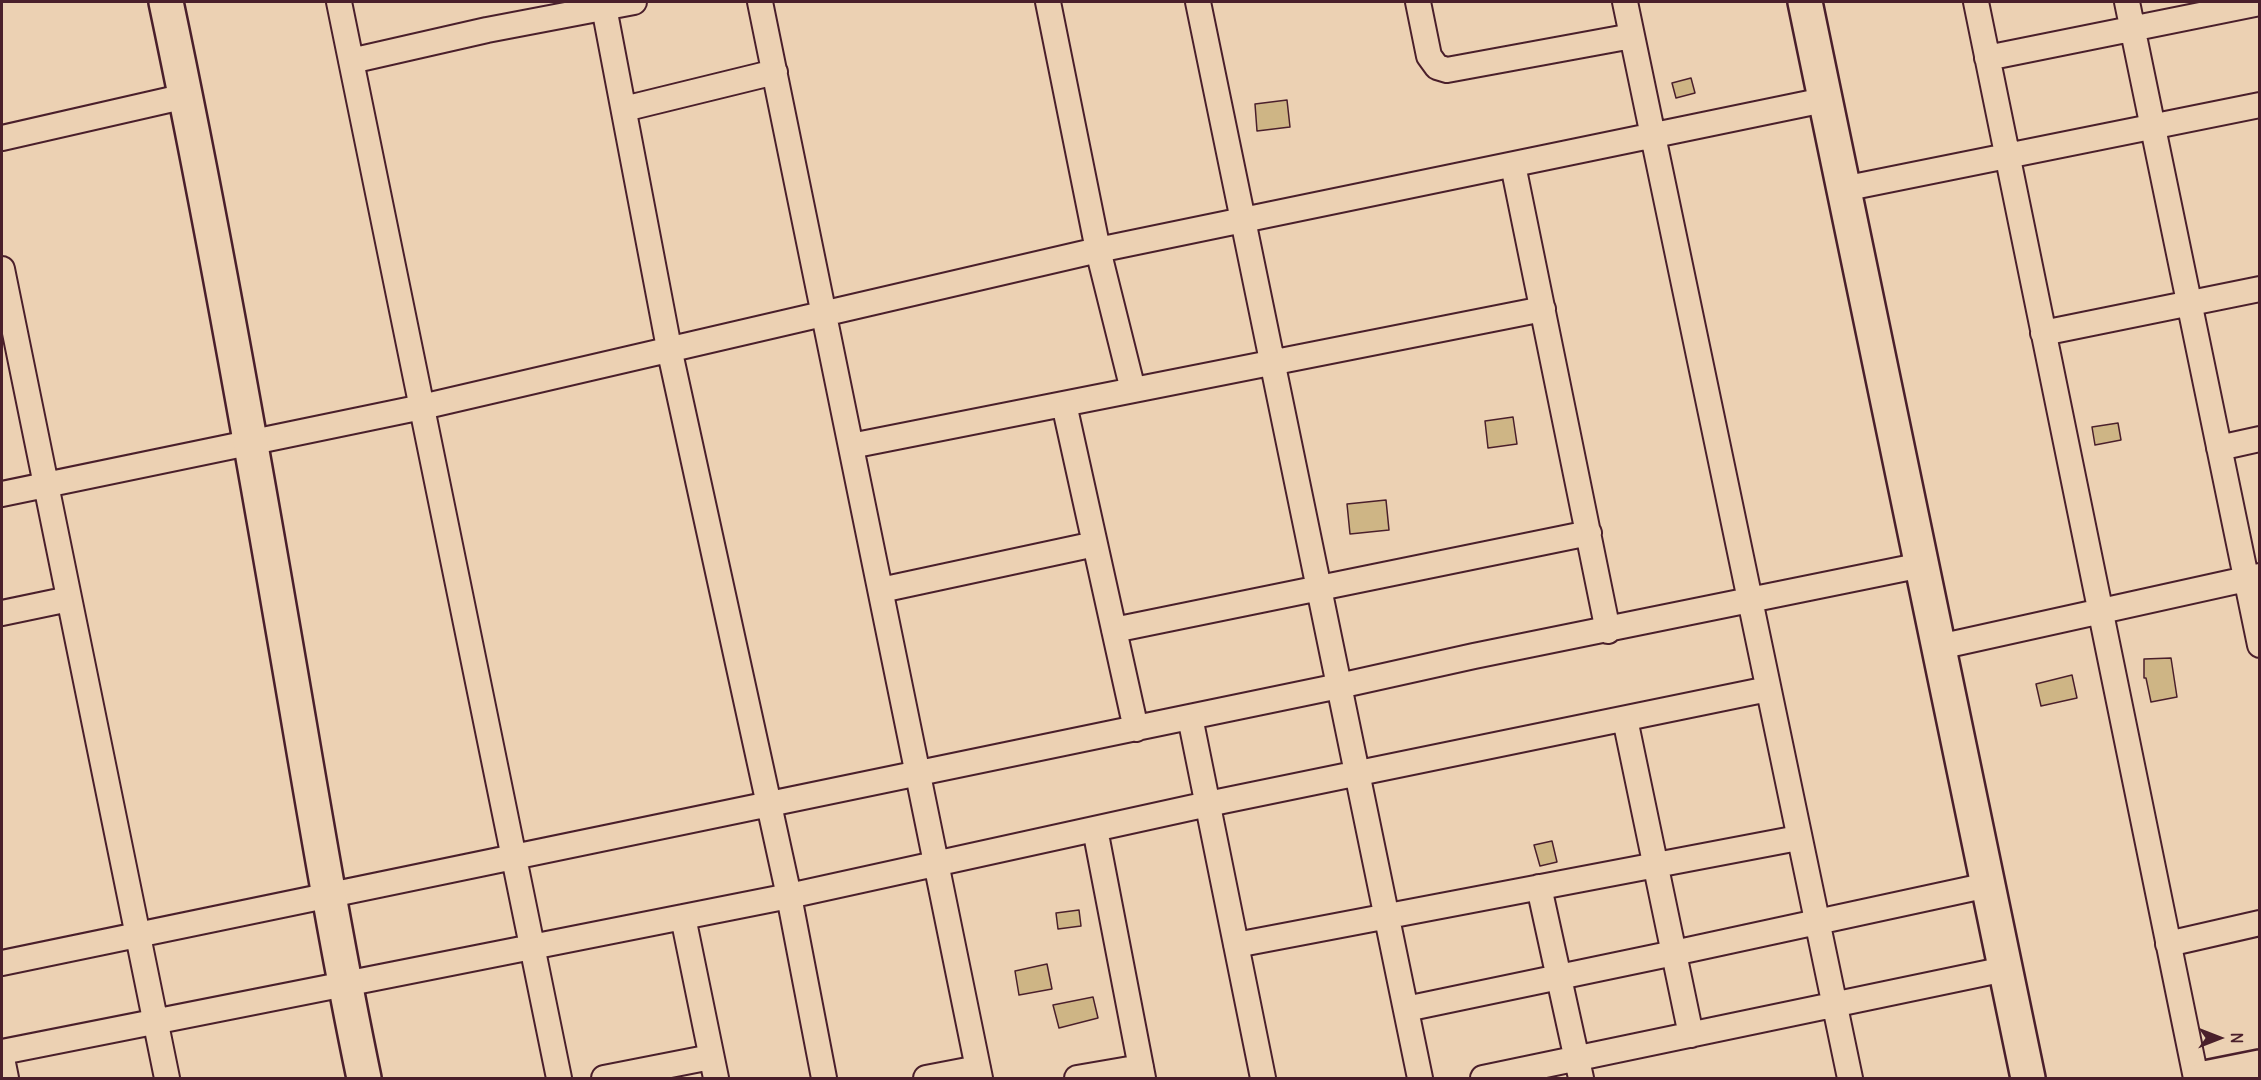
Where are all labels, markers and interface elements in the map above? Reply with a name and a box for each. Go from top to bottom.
north arrow [2189,1008,2249,1068]
text: N [2227,1032,2247,1044]

